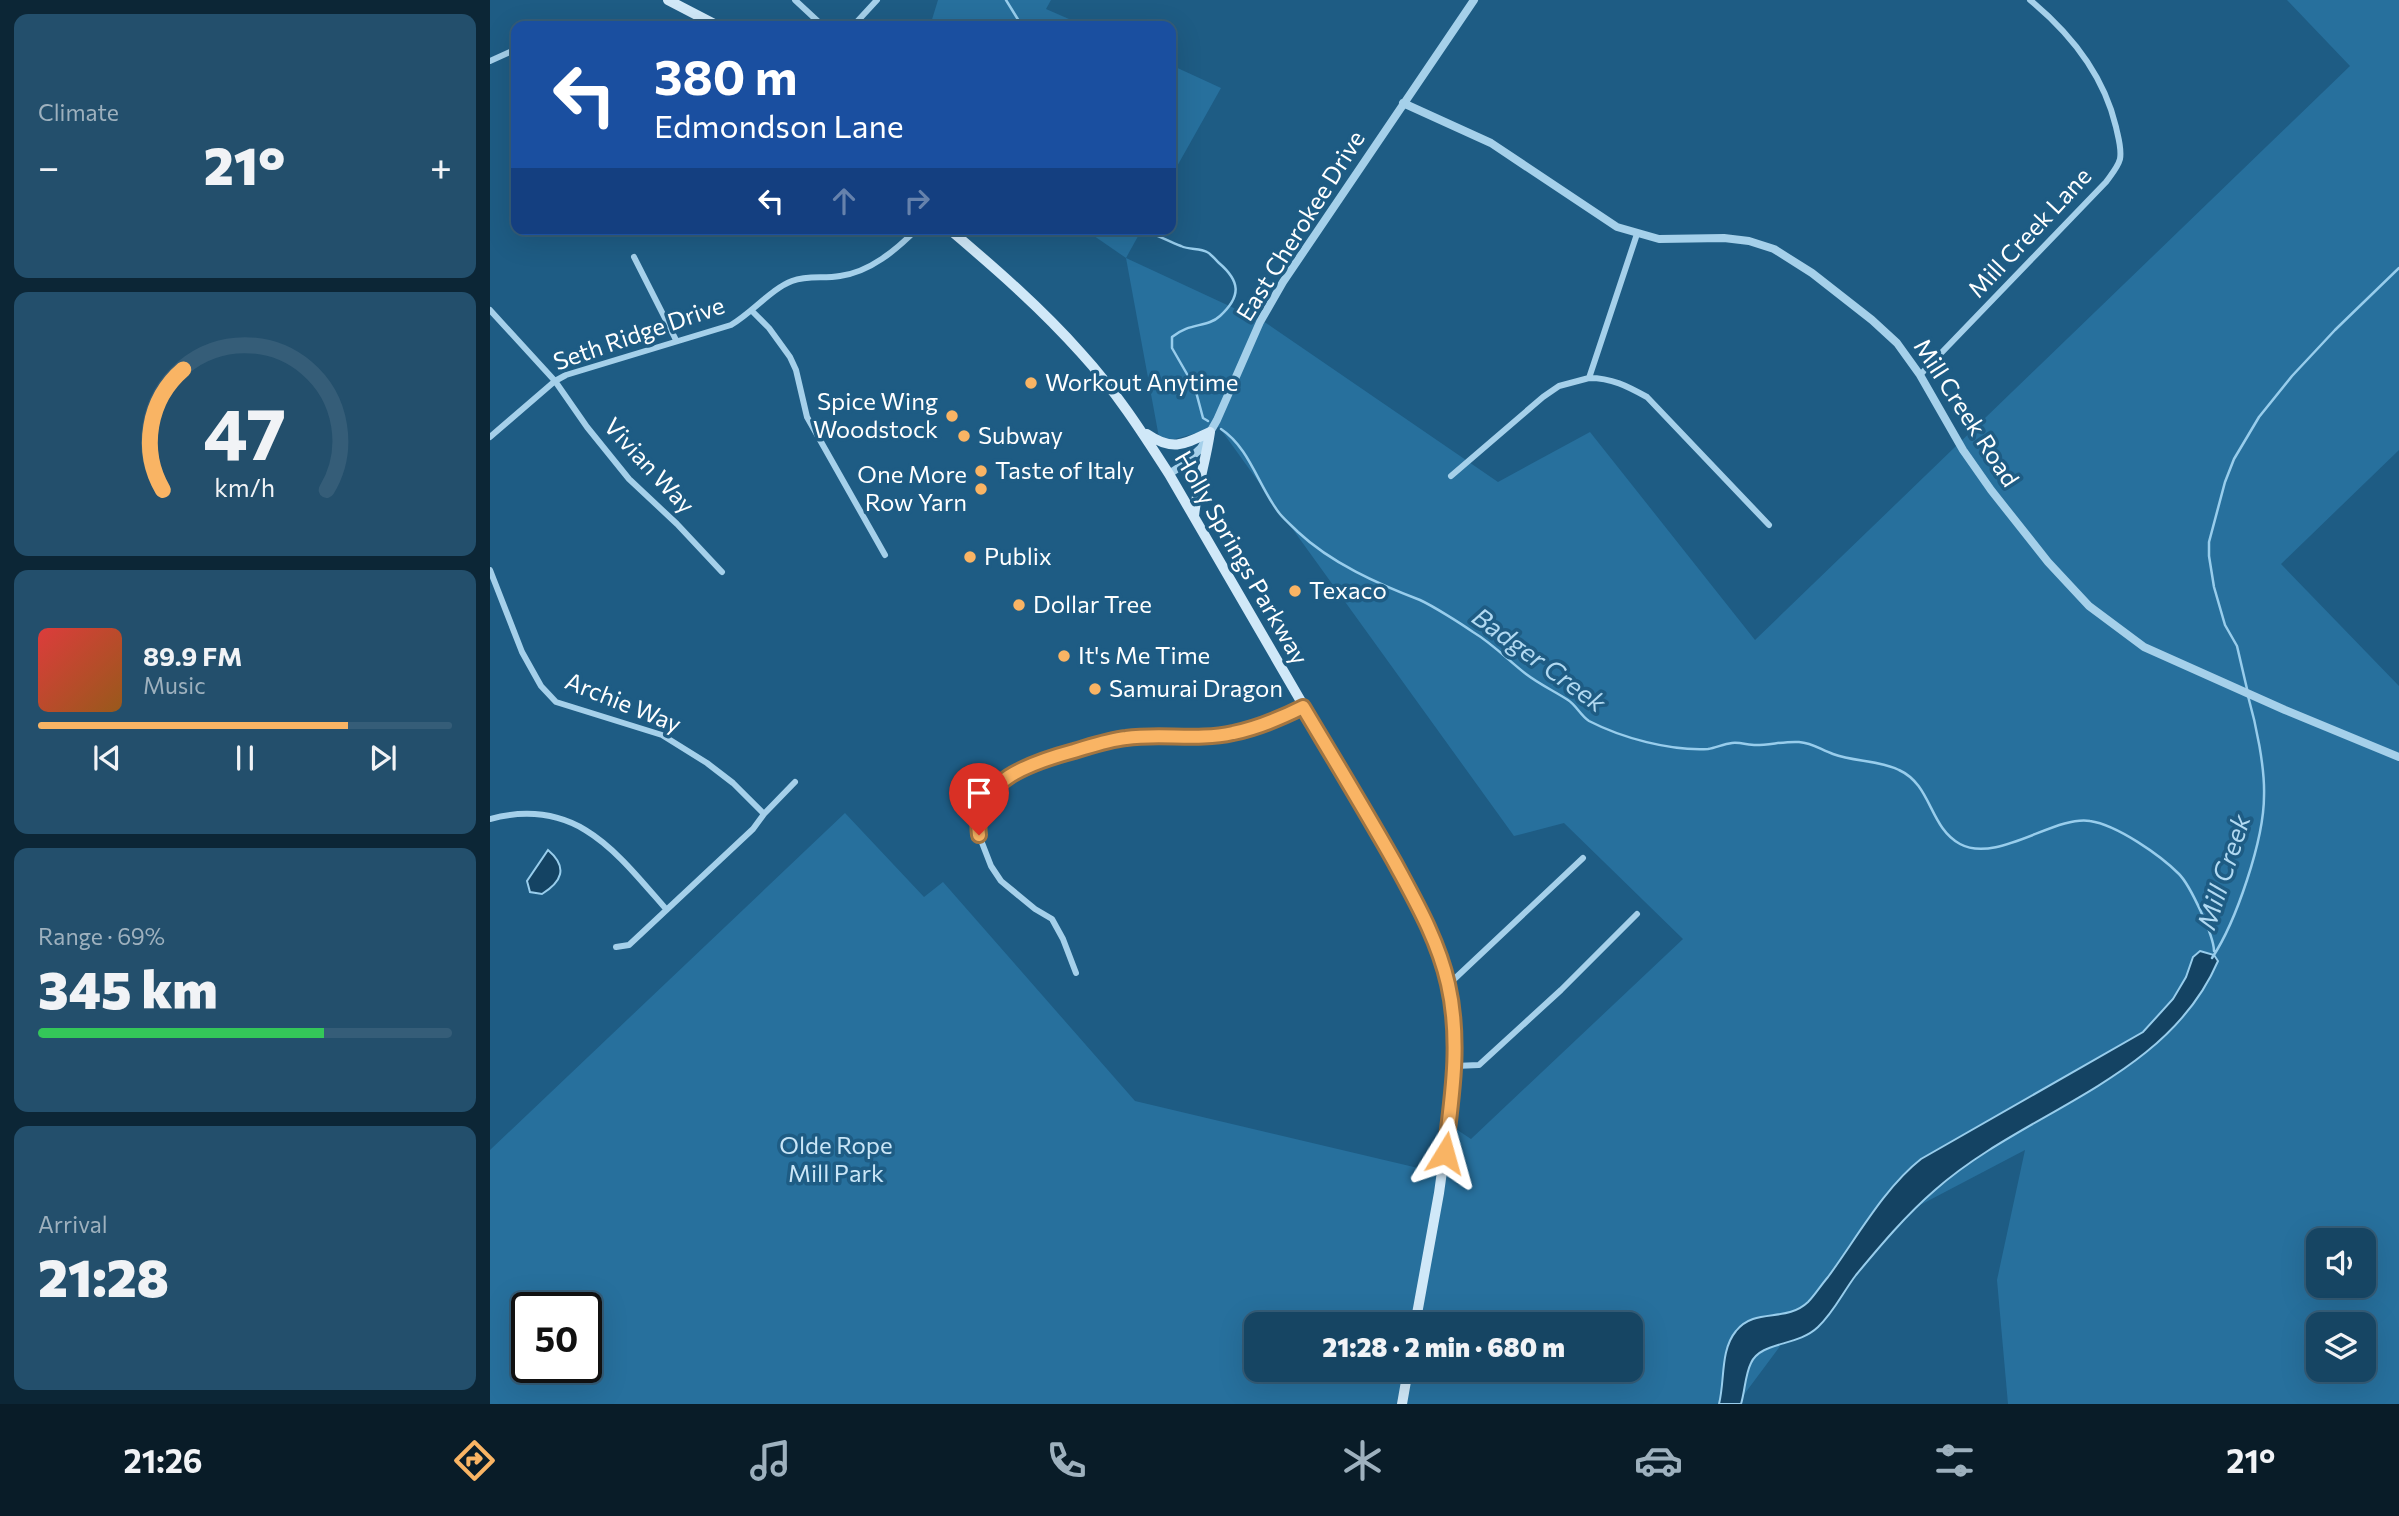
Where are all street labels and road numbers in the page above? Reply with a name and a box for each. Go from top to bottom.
street label: East Cherokee Drive [1229,125,1370,326]
street label: Mill Creek Lane [1961,161,2097,303]
street label: Seth Ridge Drive [549,290,728,375]
street label: Mill Creek Road [1909,333,2026,492]
street label: Vivian Way [599,411,702,519]
street label: Holly Springs Parkway [1169,445,1315,669]
street label: Archie Way [561,665,686,738]

